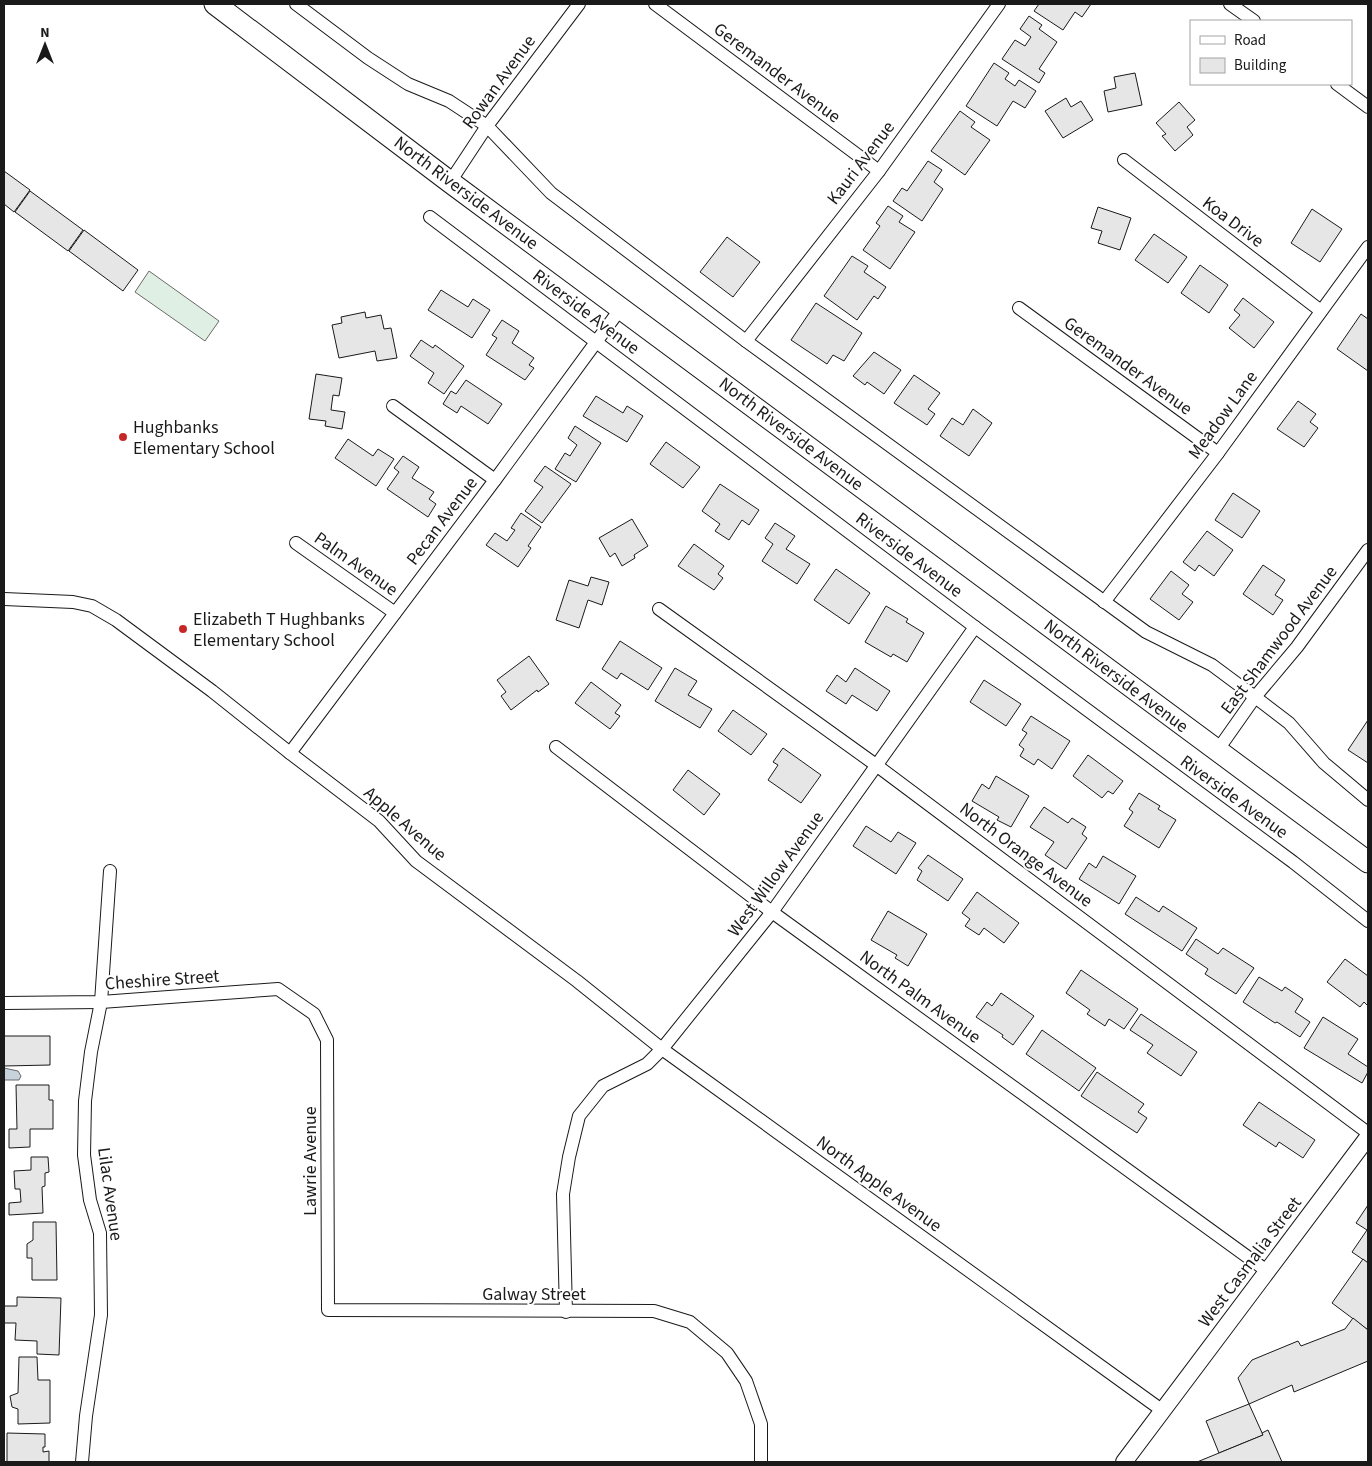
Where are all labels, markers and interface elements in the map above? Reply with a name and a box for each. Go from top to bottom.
street label: Geremander Avenue [708,17,846,129]
north arrow [20,20,70,70]
legend [1190,20,1352,85]
text: N [40,23,50,43]
street label: Rowan Avenue [456,30,542,134]
text: Road [1234,30,1266,51]
text: Building [1234,55,1287,76]
street label: Kauri Avenue [821,116,901,210]
street label: North Riverside Avenue [389,130,544,256]
street label: Koa Drive [1197,191,1269,254]
street label: Riverside Avenue [527,263,645,361]
street label: Geremander Avenue [1059,311,1197,421]
street label: Meadow Lane [1182,366,1264,464]
street label: North Riverside Avenue [714,371,869,497]
place label: Hughbanks Elementary School [133,415,275,461]
marker: Hughbanks Elementary School [117,431,129,443]
street label: Pecan Avenue [401,472,484,570]
street label: Riverside Avenue [850,506,968,604]
street label: Palm Avenue [309,526,403,602]
street label: East Shamwood Avenue [1215,560,1343,720]
place label: Elizabeth T Hughbanks Elementary School [193,607,365,653]
street label: North Riverside Avenue [1039,613,1194,739]
marker: Elizabeth T Hughbanks Elementary School [177,623,189,635]
street label: Riverside Avenue [1175,749,1293,845]
street label: Apple Avenue [358,781,452,867]
street label: North Orange Avenue [954,797,1098,913]
street label: West Willow Avenue [722,806,830,942]
street label: North Palm Avenue [854,945,986,1050]
street label: Cheshire Street [104,964,220,996]
street label: Lawrie Avenue [298,1106,323,1216]
street label: North Apple Avenue [811,1130,947,1238]
street label: Lilac Avenue [91,1146,129,1242]
street label: West Casmalia Street [1193,1192,1307,1332]
street label: Galway Street [482,1282,586,1307]

